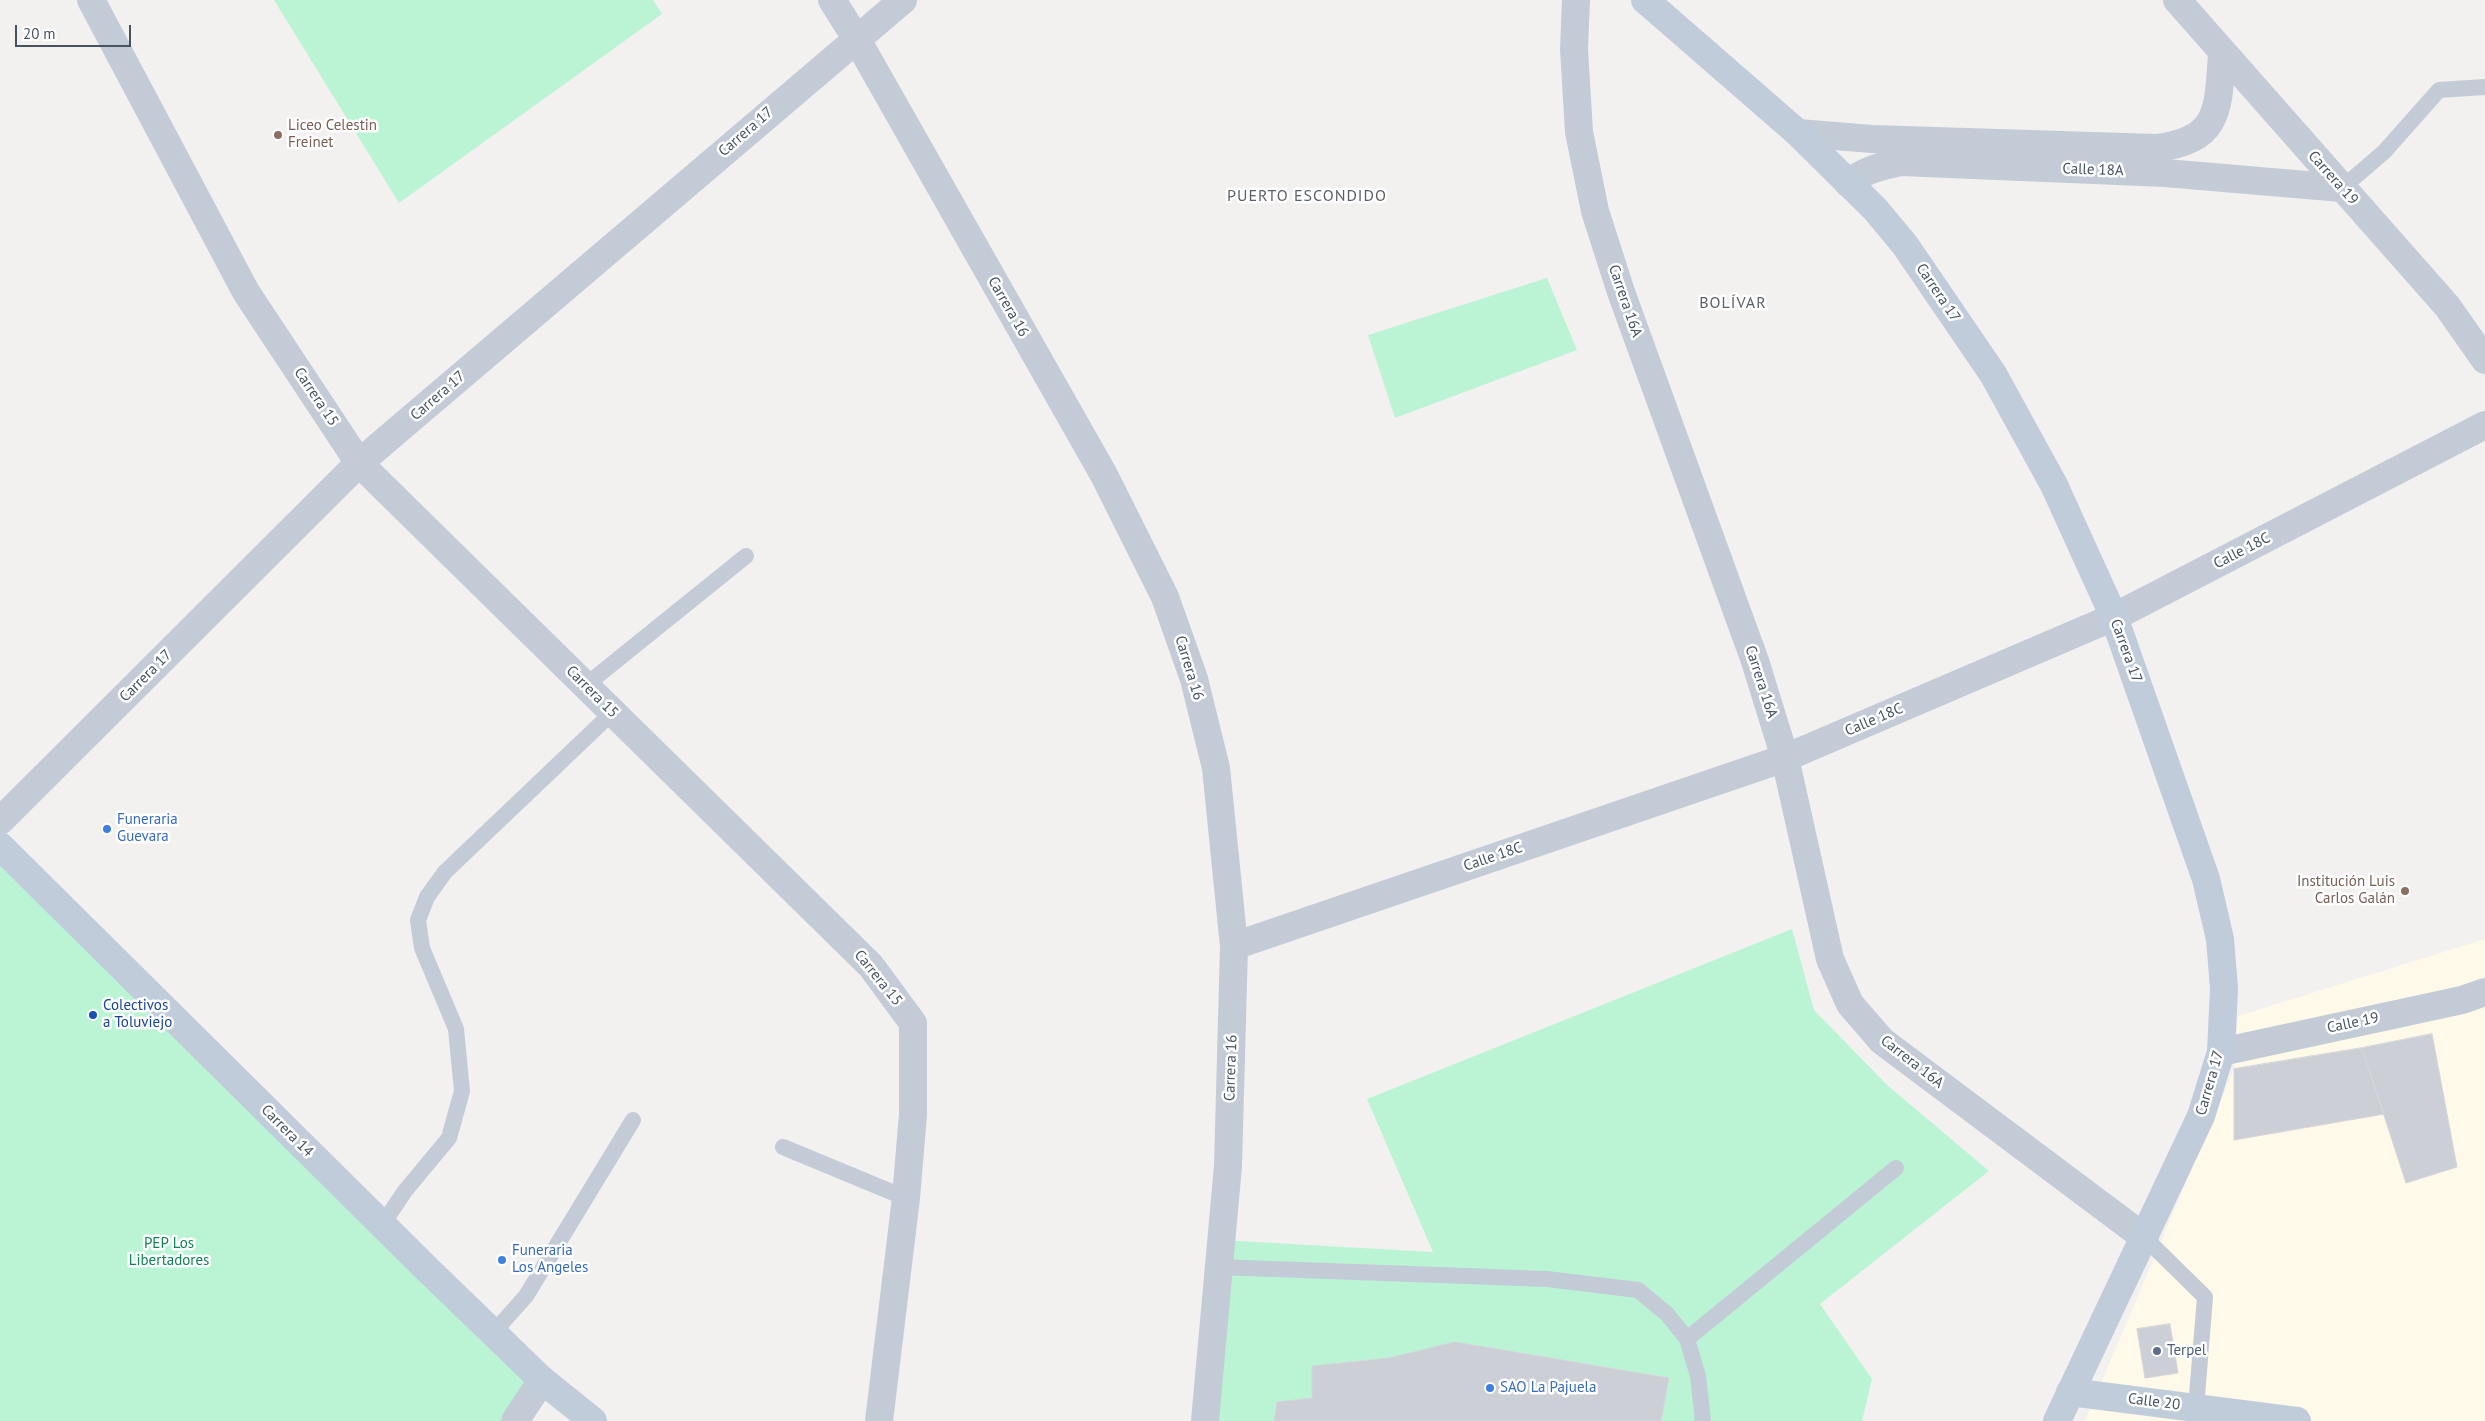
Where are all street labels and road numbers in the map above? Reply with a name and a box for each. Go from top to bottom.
street label: Carrera 17 [715,103,777,161]
street label: Carrera 19 [2304,147,2362,209]
street label: Calle 18A [2062,160,2124,180]
street label: Carrera 17 [1912,260,1964,326]
street label: Carrera 16A [1604,262,1646,340]
street label: Carrera 16 [984,274,1032,340]
street label: Carrera 15 [290,364,342,430]
street label: Carrera 17 [407,367,469,425]
street label: Calle 18C [2211,529,2273,573]
street label: Carrera 17 [2106,617,2146,685]
street label: Carrera 16 [1171,634,1207,702]
street label: Carrera 16A [1741,643,1781,721]
street label: Carrera 17 [116,646,176,706]
street label: Carrera 15 [562,662,622,722]
street label: Calle 18C [1842,700,1906,740]
street label: Calle 18C [1461,839,1525,875]
street label: Carrera 15 [850,947,906,1009]
street label: Calle 19 [2325,1009,2381,1037]
street label: Carrera 16A [1877,1032,1947,1092]
street label: Carrera 16 [1221,1034,1241,1102]
street label: Carrera 17 [2192,1049,2228,1117]
street label: Carrera 14 [257,1101,317,1161]
street label: Calle 20 [2127,1390,2181,1414]

